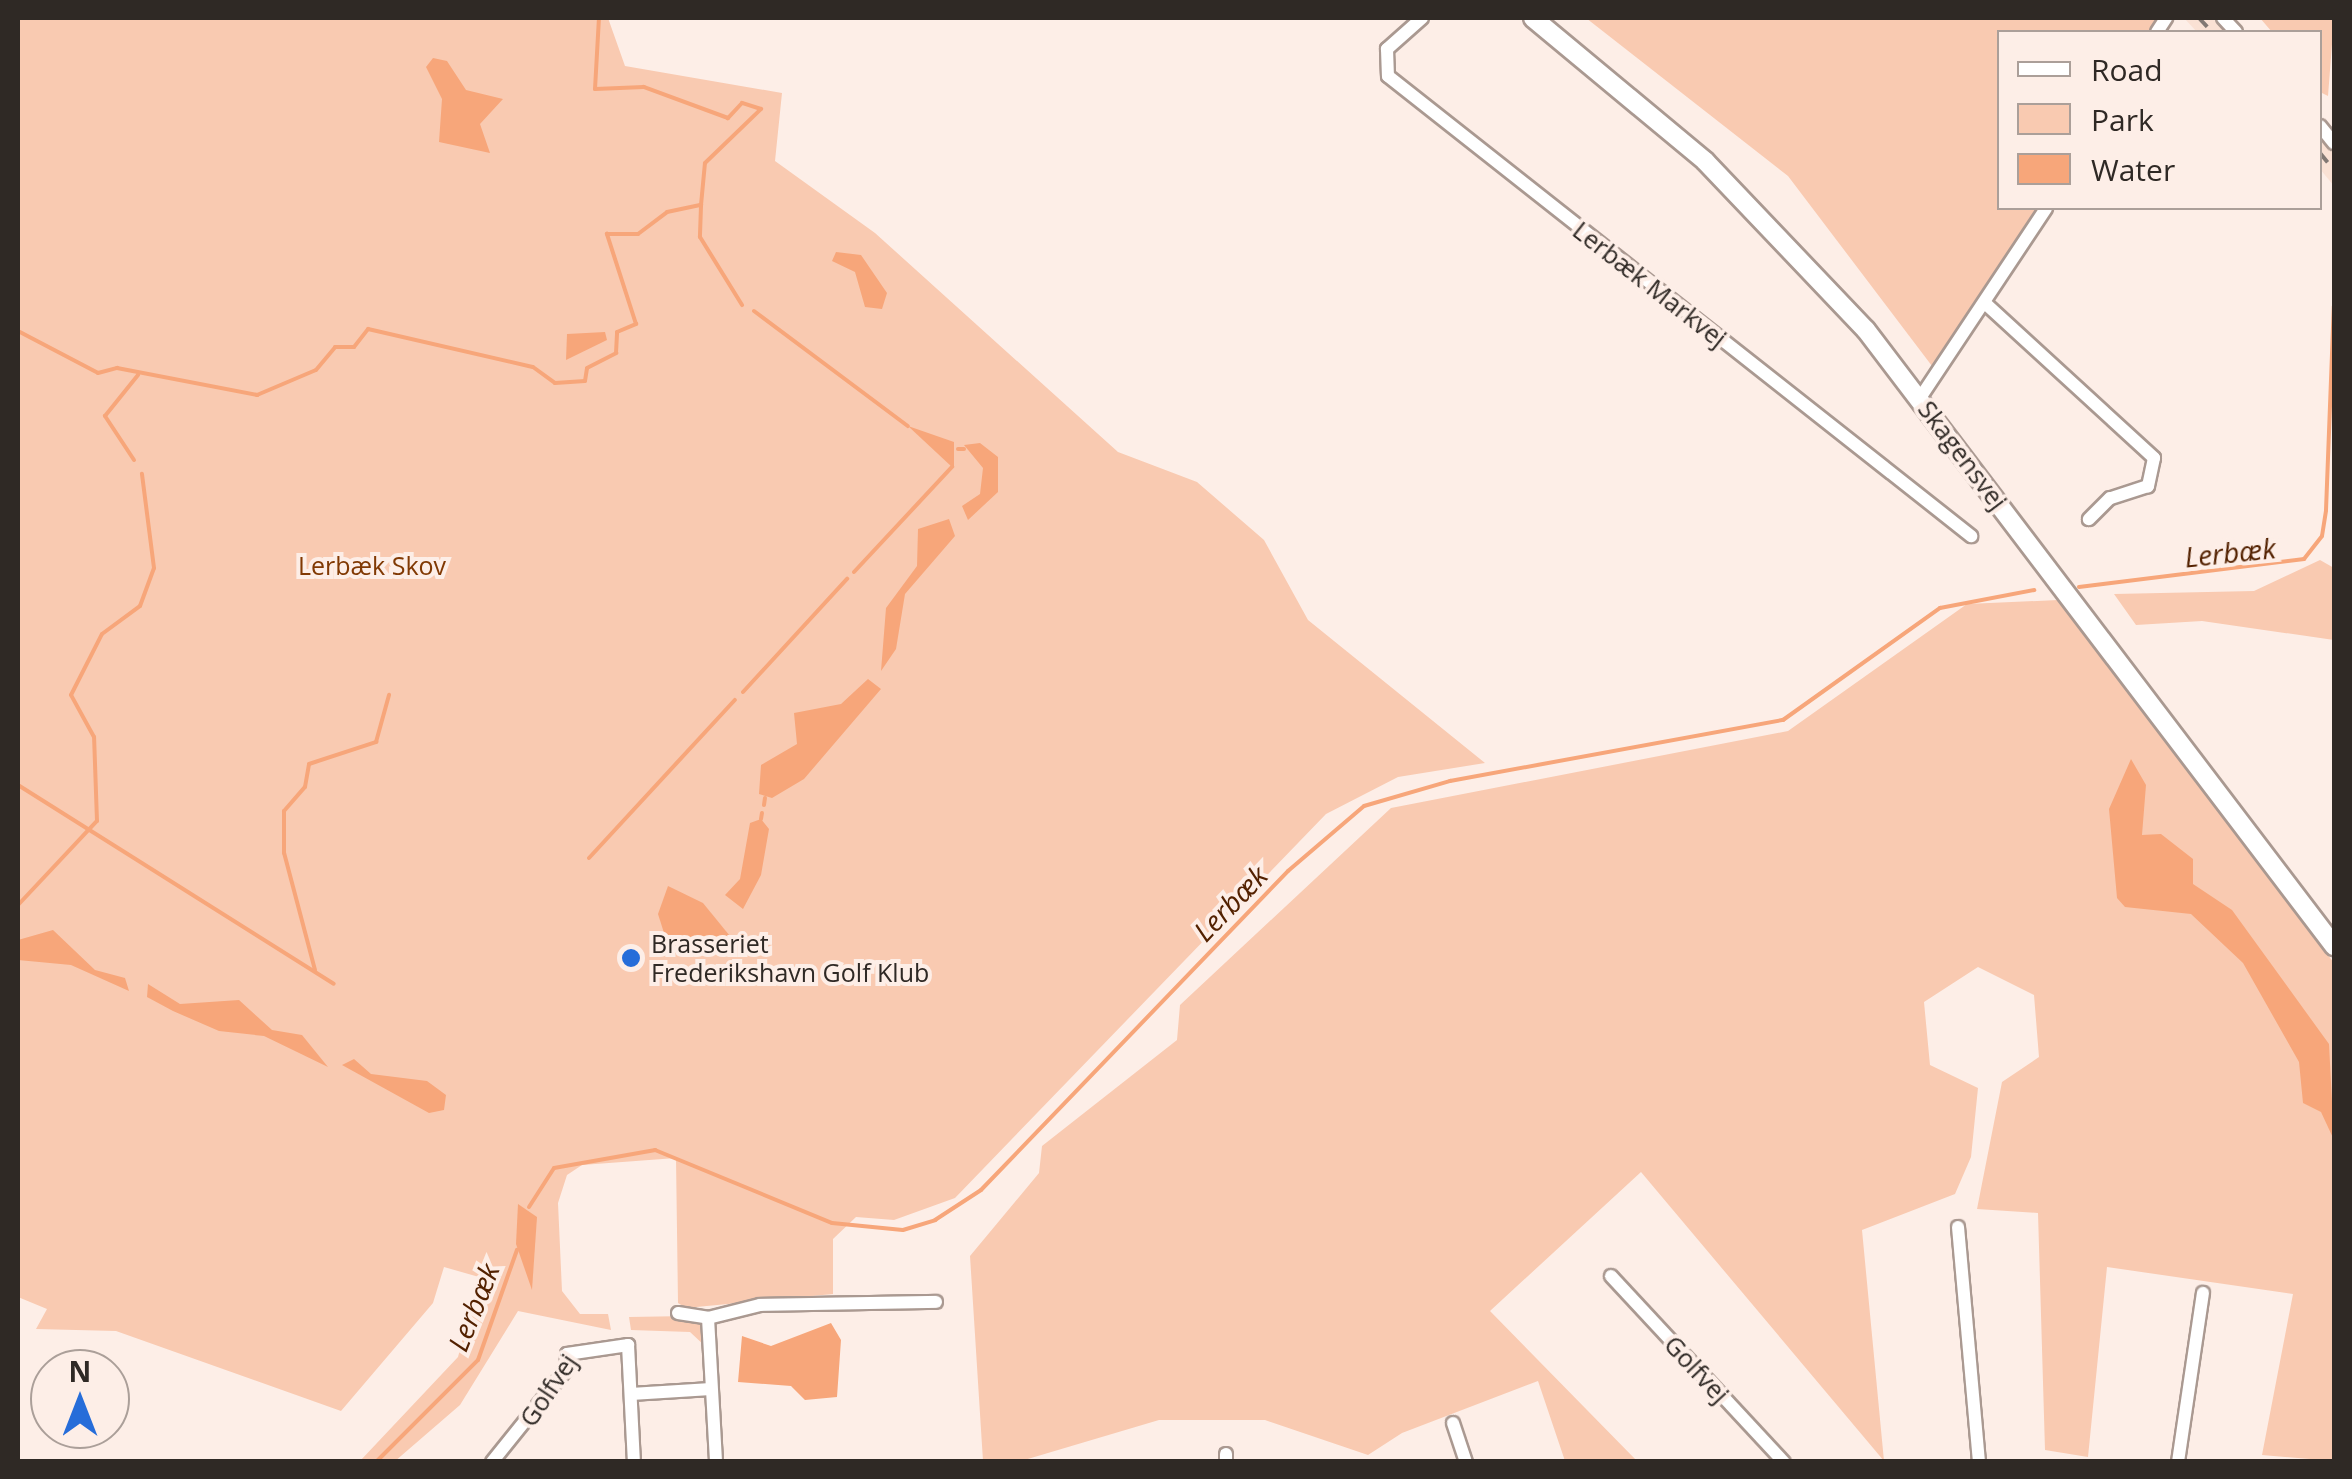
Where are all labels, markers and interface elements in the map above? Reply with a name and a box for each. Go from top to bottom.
legend [1997,30,2322,210]
text: Road [2091,49,2163,90]
text: Park [2091,99,2154,140]
text: Water [2091,149,2175,190]
street label: Lerbæk Markvej [1567,215,1733,353]
street label: Skagensvej [1912,395,2014,515]
water label: Lerbæk [2183,531,2277,573]
park label: Lerbæk Skov [298,550,446,580]
water label: Lerbæk [1186,858,1274,948]
place label: Brasseriet Frederikshavn Golf Klub [651,929,929,988]
marker: Brasseriet Frederikshavn Golf Klub [620,947,642,969]
water label: Lerbæk [440,1258,506,1356]
street label: Golfvej [1658,1329,1736,1409]
street label: Golfvej [513,1348,583,1432]
north arrow [30,1349,130,1449]
text: N [69,1352,91,1390]

